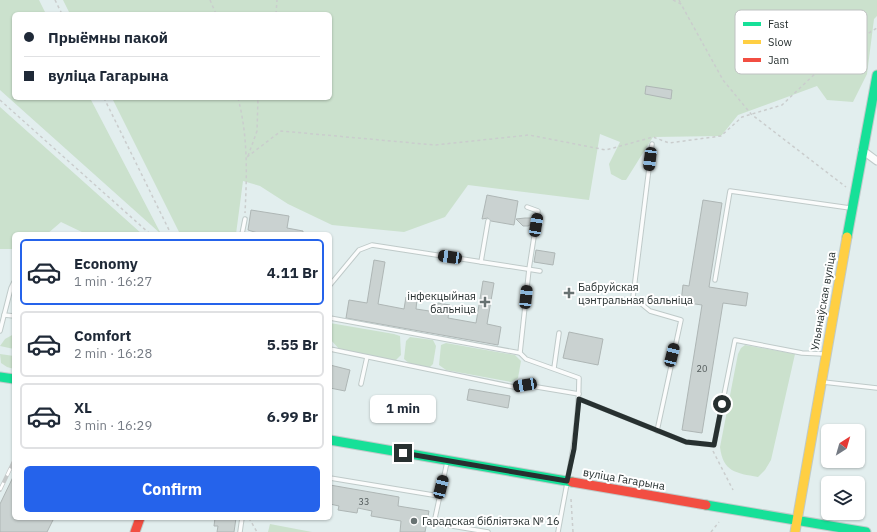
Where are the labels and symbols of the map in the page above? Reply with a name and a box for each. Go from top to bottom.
legend [735,10,867,74]
text: Fast [768,17,789,31]
text: Slow [768,35,792,49]
text: Jam [768,53,789,67]
car [643,146,657,172]
car [528,212,544,238]
car [437,249,463,265]
street label: Ульянаўская вуліца [807,250,839,351]
place label: Бабруйская цэнтральная бальніца [578,280,693,307]
car [519,284,533,310]
marker: Бабруйская цэнтральная бальніца [563,287,575,299]
place label: інфекцыйная бальніца [407,289,476,316]
marker: інфекцыйная бальніца [479,296,491,308]
car [663,342,681,368]
house number: 20 [697,363,707,374]
car [512,377,538,393]
callout: 1 min [370,395,436,423]
route start [713,395,731,413]
north arrow [821,424,865,468]
route end [394,444,412,462]
street label: вуліца Гагарына [582,465,666,493]
car [432,474,450,500]
house number: 33 [359,496,369,507]
place label: Гарадская бібліятэка № 16 [422,514,560,528]
marker: Гарадская бібліятэка № 16 [409,516,419,526]

